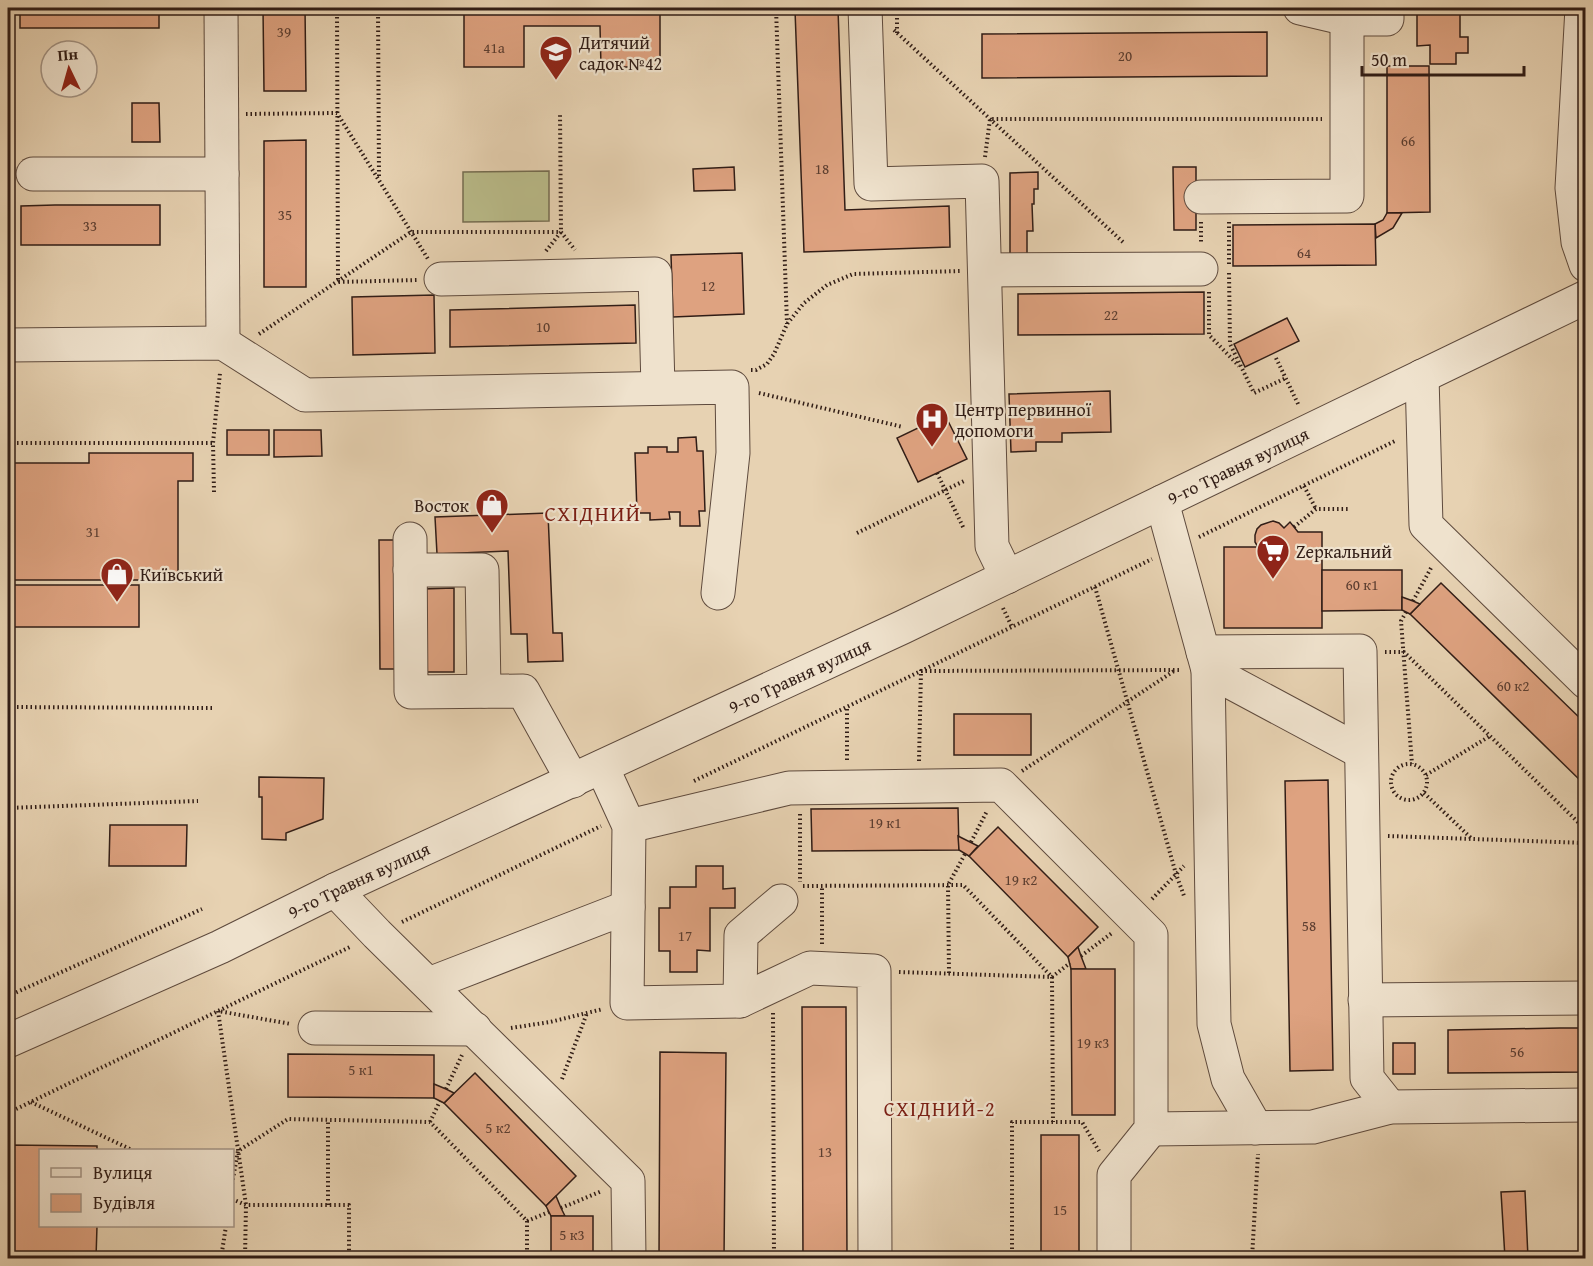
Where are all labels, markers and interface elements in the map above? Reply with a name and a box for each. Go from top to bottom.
house number: 39 [277,21,291,42]
place label: Дитячий садок №42 [578,29,662,77]
school or university icon: Дитячий садок №42 [538,34,574,81]
house number: 41а [483,37,506,58]
north arrow [39,39,99,99]
scale bar [1362,39,1524,77]
text: Пн [56,41,79,67]
house number: 20 [1118,45,1132,66]
text: 50 m [1371,46,1407,73]
house number: 66 [1401,130,1415,151]
house number: 18 [815,158,829,179]
house number: 35 [278,204,292,225]
house number: 33 [83,215,97,236]
house number: 64 [1297,242,1311,263]
house number: 12 [701,275,715,296]
house number: 22 [1104,304,1118,325]
house number: 10 [536,316,550,337]
place label: Центр первинної допомоги [955,396,1092,444]
hospital icon: Центр первинної допомоги [914,401,950,448]
street label: 9-го Травня вулиця [1162,420,1313,511]
shop icon: Восток [474,487,510,534]
place label: Восток [414,492,470,519]
district label: СХІДНИЙ [544,498,642,529]
house number: 31 [86,521,100,542]
supermarket icon: Zеркальний [1255,533,1291,580]
place label: Zеркальний [1296,538,1392,565]
shop icon: Київський [99,556,135,603]
place label: Київський [140,561,224,588]
house number: 60 к1 [1346,574,1378,595]
street label: 9-го Травня вулиця [724,630,875,720]
house number: 60 к2 [1497,675,1529,696]
house number: 19 к1 [869,812,901,833]
street label: 9-го Травня вулиця [283,835,434,925]
house number: 19 к2 [1005,869,1037,890]
house number: 58 [1302,915,1316,936]
house number: 17 [678,925,692,946]
house number: 19 к3 [1077,1032,1109,1053]
house number: 56 [1510,1041,1524,1062]
house number: 5 к1 [348,1059,374,1080]
district label: СХІДНИЙ-2 [884,1094,996,1123]
house number: 5 к2 [485,1117,511,1138]
house number: 13 [818,1141,832,1162]
legend [39,1149,234,1227]
text: Вулиця [93,1159,152,1186]
text: Будівля [93,1189,155,1216]
house number: 15 [1053,1199,1067,1220]
house number: 5 к3 [559,1224,585,1245]

